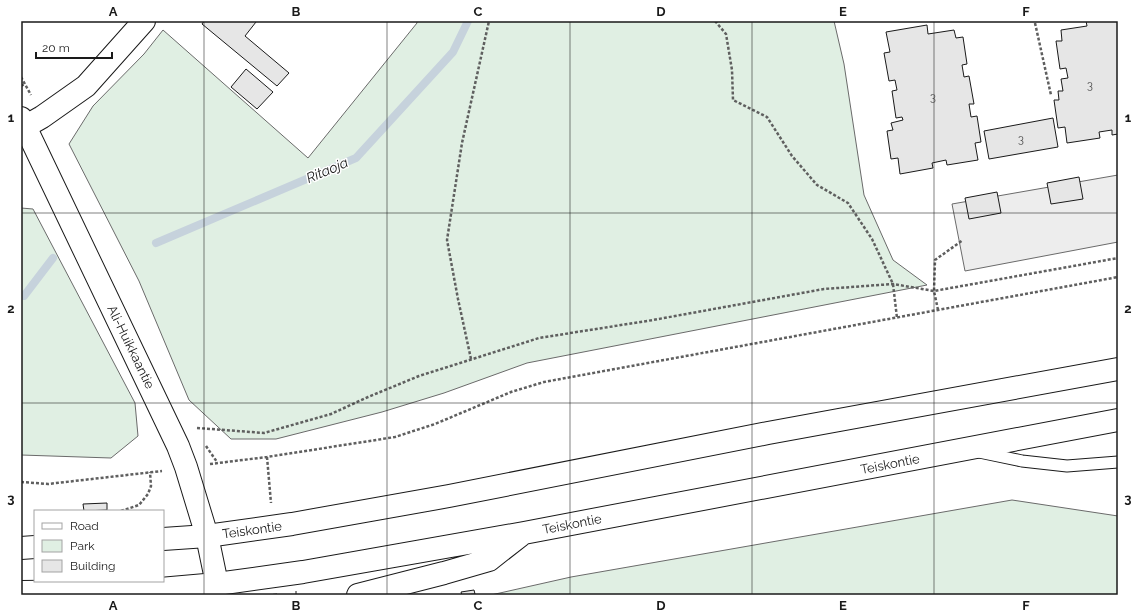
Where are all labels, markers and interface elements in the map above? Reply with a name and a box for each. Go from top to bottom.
text: A [109,4,118,19]
text: B [292,4,301,19]
text: C [474,4,483,19]
text: D [656,4,666,19]
text: E [839,4,847,19]
text: F [1022,4,1030,19]
scale bar [36,34,112,60]
text: 20 m [42,41,70,55]
house number: 3 [1087,79,1093,92]
house number: 3 [930,91,936,104]
text: 1 [8,110,15,125]
text: 1 [1125,110,1132,125]
house number: 3 [1018,133,1024,146]
water label: Ritaoja [304,154,350,186]
text: 2 [7,301,15,316]
text: 2 [1124,301,1132,316]
street label: Ali-Huikkaantie [104,303,158,392]
street label: Teiskontie [859,451,921,477]
text: 3 [7,491,15,506]
text: 3 [1124,491,1132,506]
legend [34,510,164,582]
street label: Teiskontie [541,511,603,537]
street label: Teiskontie [221,518,283,542]
text: Road [70,519,99,533]
text: Park [70,539,95,553]
text: Building [70,559,116,573]
text: A [109,598,118,613]
text: B [292,598,301,613]
text: C [474,598,483,613]
text: D [656,598,666,613]
text: E [839,598,847,613]
text: F [1022,598,1030,613]

